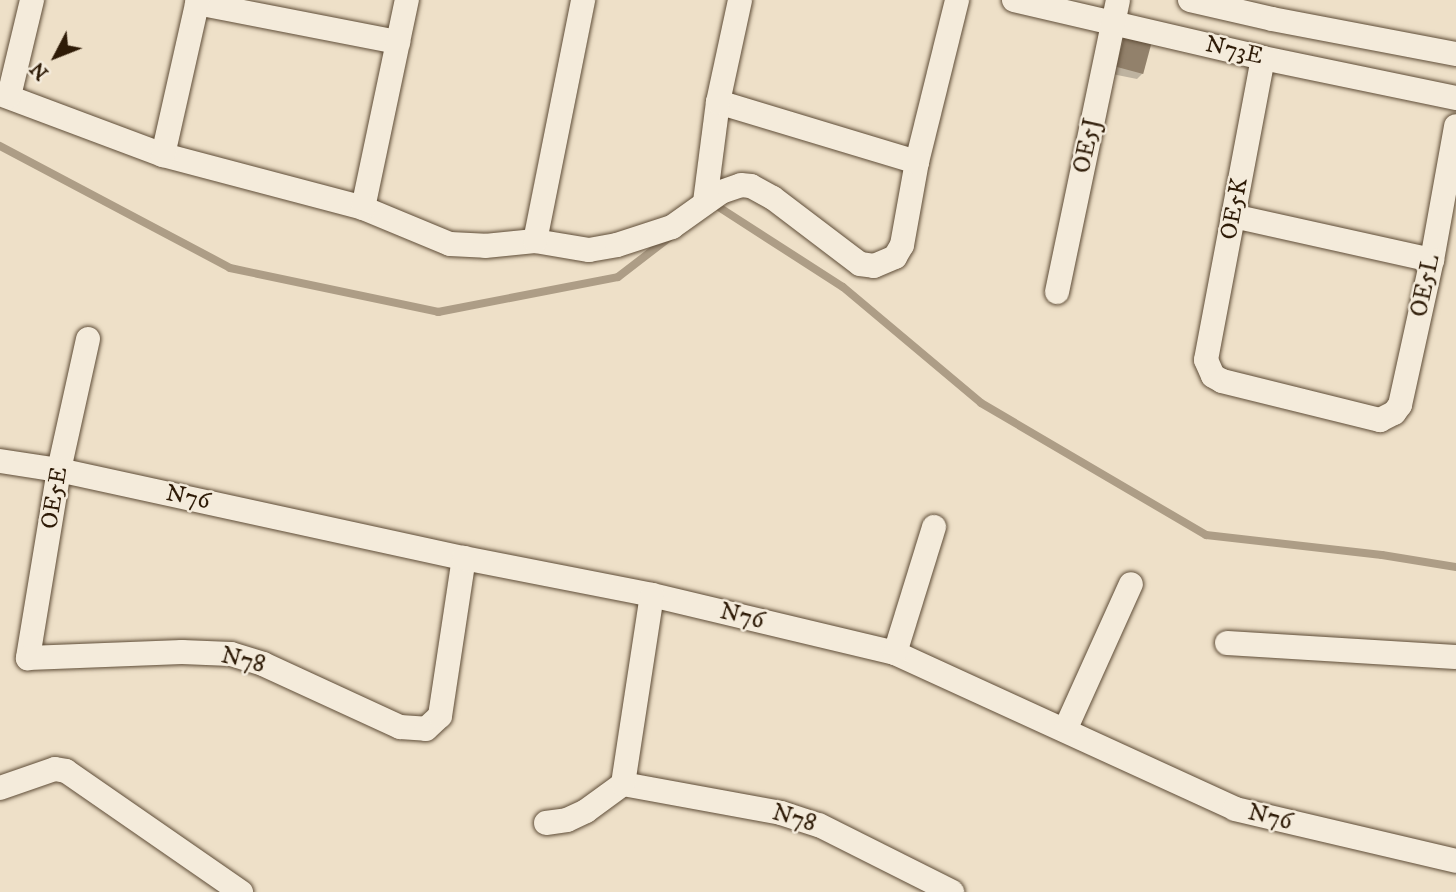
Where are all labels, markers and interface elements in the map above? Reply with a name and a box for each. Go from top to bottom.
north arrow [21,21,91,91]
street label: N73E [1202,30,1266,72]
text: N [26,57,54,84]
street label: OE5J [1068,116,1108,176]
street label: OE5K [1215,176,1255,242]
street label: OE5L [1405,252,1447,320]
street label: OE5E [35,465,75,531]
street label: N76 [163,479,213,517]
street label: N76 [717,598,767,636]
street label: N78 [218,642,268,680]
street label: N78 [769,799,819,839]
street label: N76 [1245,799,1295,837]

